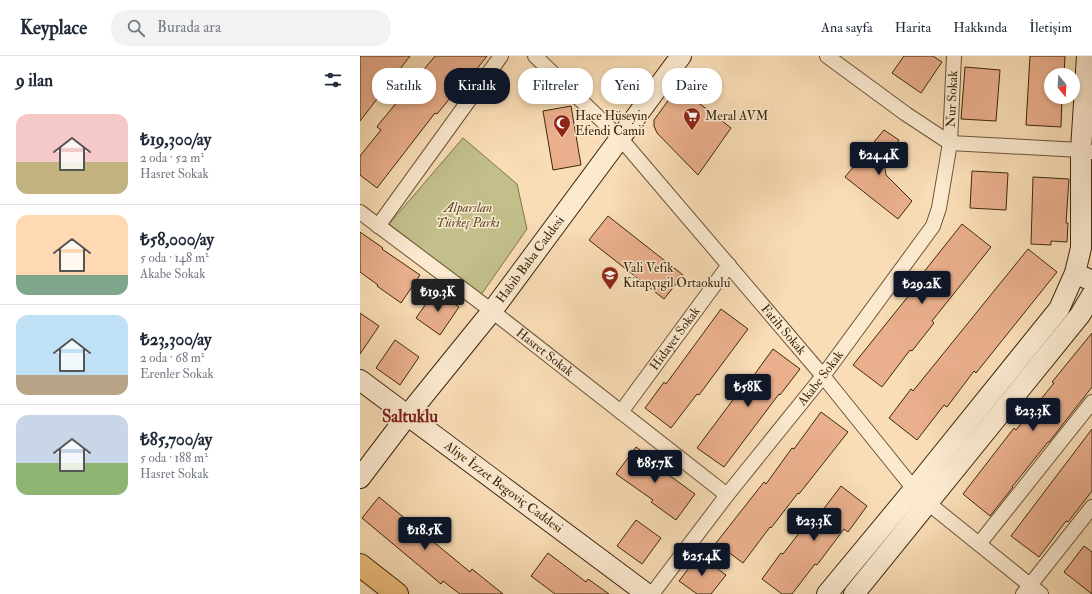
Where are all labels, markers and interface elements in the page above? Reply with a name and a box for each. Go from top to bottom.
search box [111,10,391,46]
text: Keyplace [20,16,87,40]
icon: search [125,17,147,39]
text: Burada ara [157,18,221,37]
text: Ana sayfa [821,19,873,36]
text: Harita [895,19,931,36]
text: Hakkında [953,19,1007,36]
text: İletişim [1029,19,1072,36]
chip: Satılık [372,68,436,104]
chip: Kiralık [444,68,510,104]
chip: Filtreler [518,68,593,104]
chip: Yeni [601,68,654,104]
chip: Daire [662,68,722,104]
north arrow [1044,68,1080,104]
map controls [1044,68,1080,104]
icon: filters [322,69,344,91]
text: 9 ilan [16,70,53,91]
street label: Nur Sokak [943,70,961,128]
supermarket icon: Meral AVM [682,106,702,131]
place label: Hace Hüseyin Efendi Camii [575,108,648,139]
place label: Meral AVM [705,108,769,124]
mosque icon: Hace Hüseyin Efendi Camii [552,113,572,138]
text: ₺19,300/ay [140,129,211,150]
icon: home [48,130,96,178]
pin: ₺24.4K [846,142,912,176]
text: ₺24.4K [859,147,899,163]
text: 2 oda · 52 m² [140,150,204,166]
text: Hasret Sokak [140,166,209,182]
park label: Alparslan Türkeş Parkı [436,200,500,231]
street label: Habib Baba Caddesi [493,212,568,306]
text: ₺58,000/ay [140,229,214,250]
icon: home [48,231,96,279]
text: 5 oda · 148 m² [140,250,209,266]
place label: Vali Vefik Kitapçıgil Ortaokulu [623,260,731,292]
school or university icon: Vali Vefik Kitapçıgil Ortaokulu [600,265,620,290]
text: Akabe Sokak [140,266,205,282]
pin: ₺29.2K [889,271,955,305]
text: ₺29.2K [903,276,941,292]
pin: ₺19.3K [405,279,471,313]
text: ₺19.3K [420,284,456,300]
street label: Fatih Sokak [757,301,810,359]
street label: Hidayet Sokak [646,303,704,374]
street label: Hasret Sokak [513,325,577,380]
text: ₺23,300/ay [140,329,212,350]
icon: home [48,331,96,379]
street label: Akabe Sokak [794,347,847,410]
text: 2 oda · 68 m² [140,350,205,366]
text: Erenler Sokak [140,366,214,382]
pin: ₺58K [724,374,772,408]
text: ₺58K [734,379,762,395]
pin: ₺23.3K [1000,398,1066,432]
text: ₺23.3K [1015,403,1051,419]
district label: Saltuklu [382,406,438,427]
text: ₺85,700/ay [140,429,212,450]
icon: home [48,431,96,479]
street label: Aliye İzzet Begoviç Caddesi [440,437,566,537]
text: 5 oda · 188 m² [140,450,208,466]
pin: ₺85.7K [622,450,688,484]
text: ₺85.7K [637,455,673,471]
text: Hasret Sokak [140,466,209,482]
pin: ₺23.3K [781,508,847,542]
text: ₺23.3K [796,513,832,529]
pin: ₺18.5K [392,517,458,551]
text: ₺18.5K [407,522,443,538]
pin: ₺25.4K [669,543,735,577]
text: ₺25.4K [683,548,721,564]

